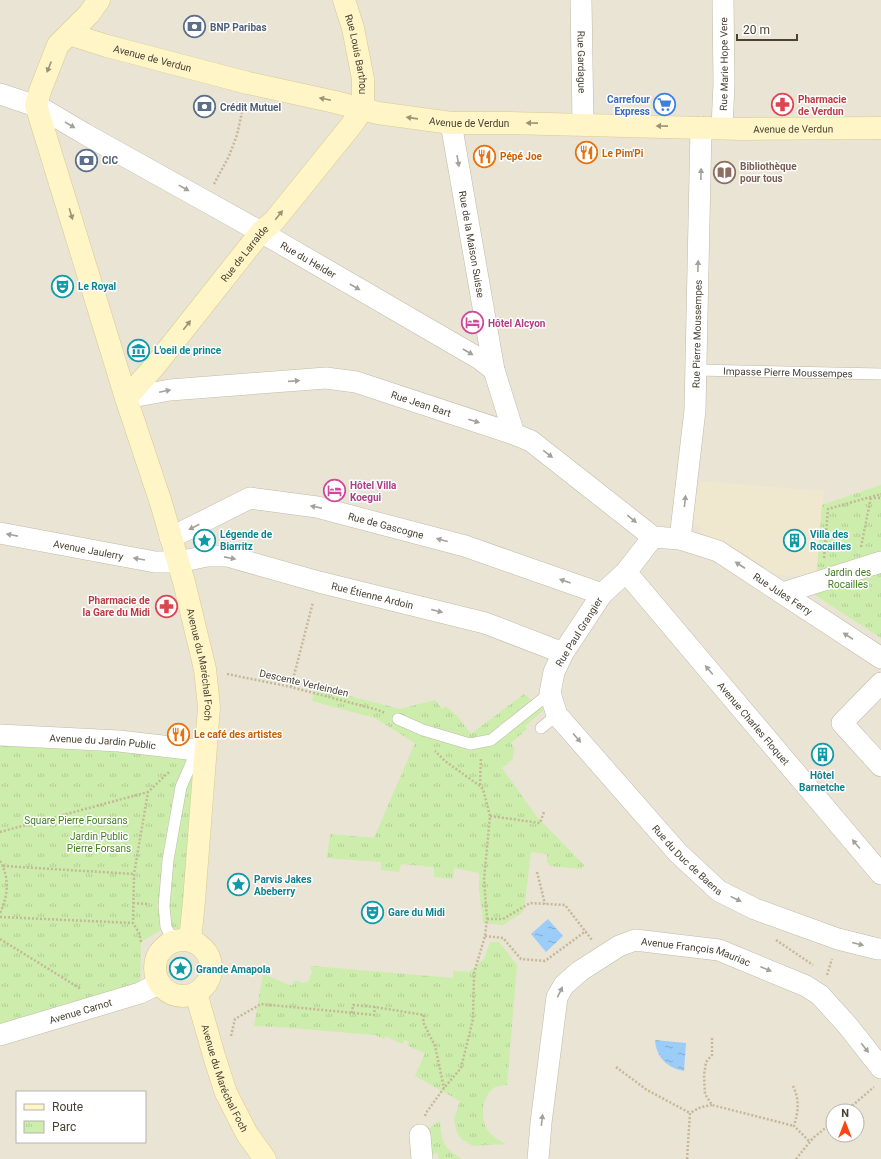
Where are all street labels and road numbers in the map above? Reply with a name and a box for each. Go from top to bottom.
street label: Rue Louis Barthou [343,13,369,94]
street label: Rue Marie Hope Vere [717,17,730,111]
street label: Rue Gardague [576,31,588,93]
street label: Avenue de Verdun [112,42,193,73]
street label: Avenue de Verdun [429,115,509,129]
street label: Avenue de Verdun [753,123,833,134]
street label: Rue de la Maison Suisse [457,190,487,298]
street label: Rue de Larralde [218,223,270,284]
street label: Rue du Helder [279,239,339,280]
street label: Rue Pierre Moussempes [690,280,703,388]
street label: Impasse Pierre Moussempes [723,365,853,379]
street label: Rue Jean Bart [390,388,452,418]
street label: Rue de Gascogne [347,510,425,540]
street label: Avenue Jaulerry [53,538,125,562]
street label: Rue Jules Ferry [751,570,815,617]
street label: Rue Étienne Ardoin [330,580,415,611]
street label: Rue Paul Grangier [553,595,605,669]
street label: Avenue du Maréchal Foch [185,607,215,722]
street label: Descente Verleinden [258,667,350,699]
street label: Avenue Charles Floquet [716,680,792,767]
street label: Avenue du Jardin Public [49,732,157,751]
street label: Rue du Duc de Baena [650,823,724,897]
street label: Avenue François Mauriac [641,935,752,968]
street label: Avenue Carnot [48,996,113,1025]
street label: Avenue du Maréchal Foch [200,1023,250,1134]

